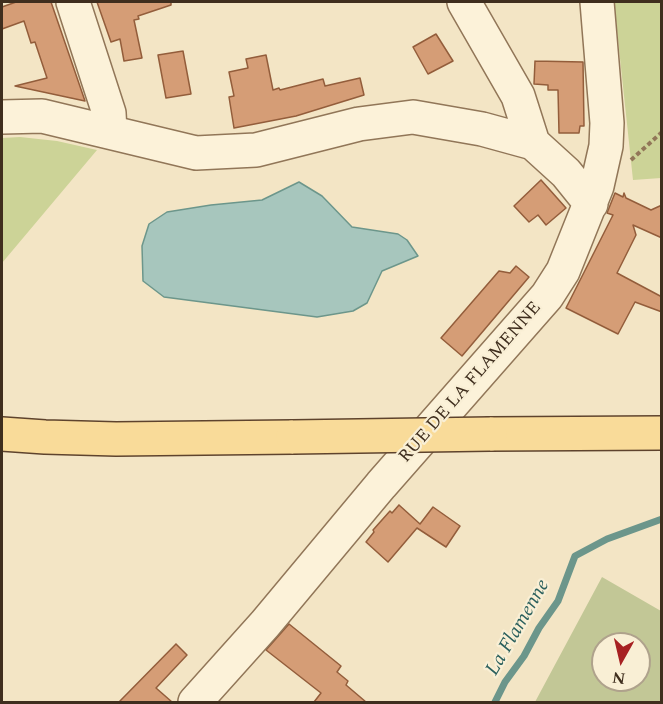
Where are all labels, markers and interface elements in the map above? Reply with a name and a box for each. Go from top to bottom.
street label: RUE DE LA FLAMENNE [395,298,547,468]
water label: La Flamenne [482,575,556,681]
north arrow [591,632,651,692]
text: N [611,665,627,691]

